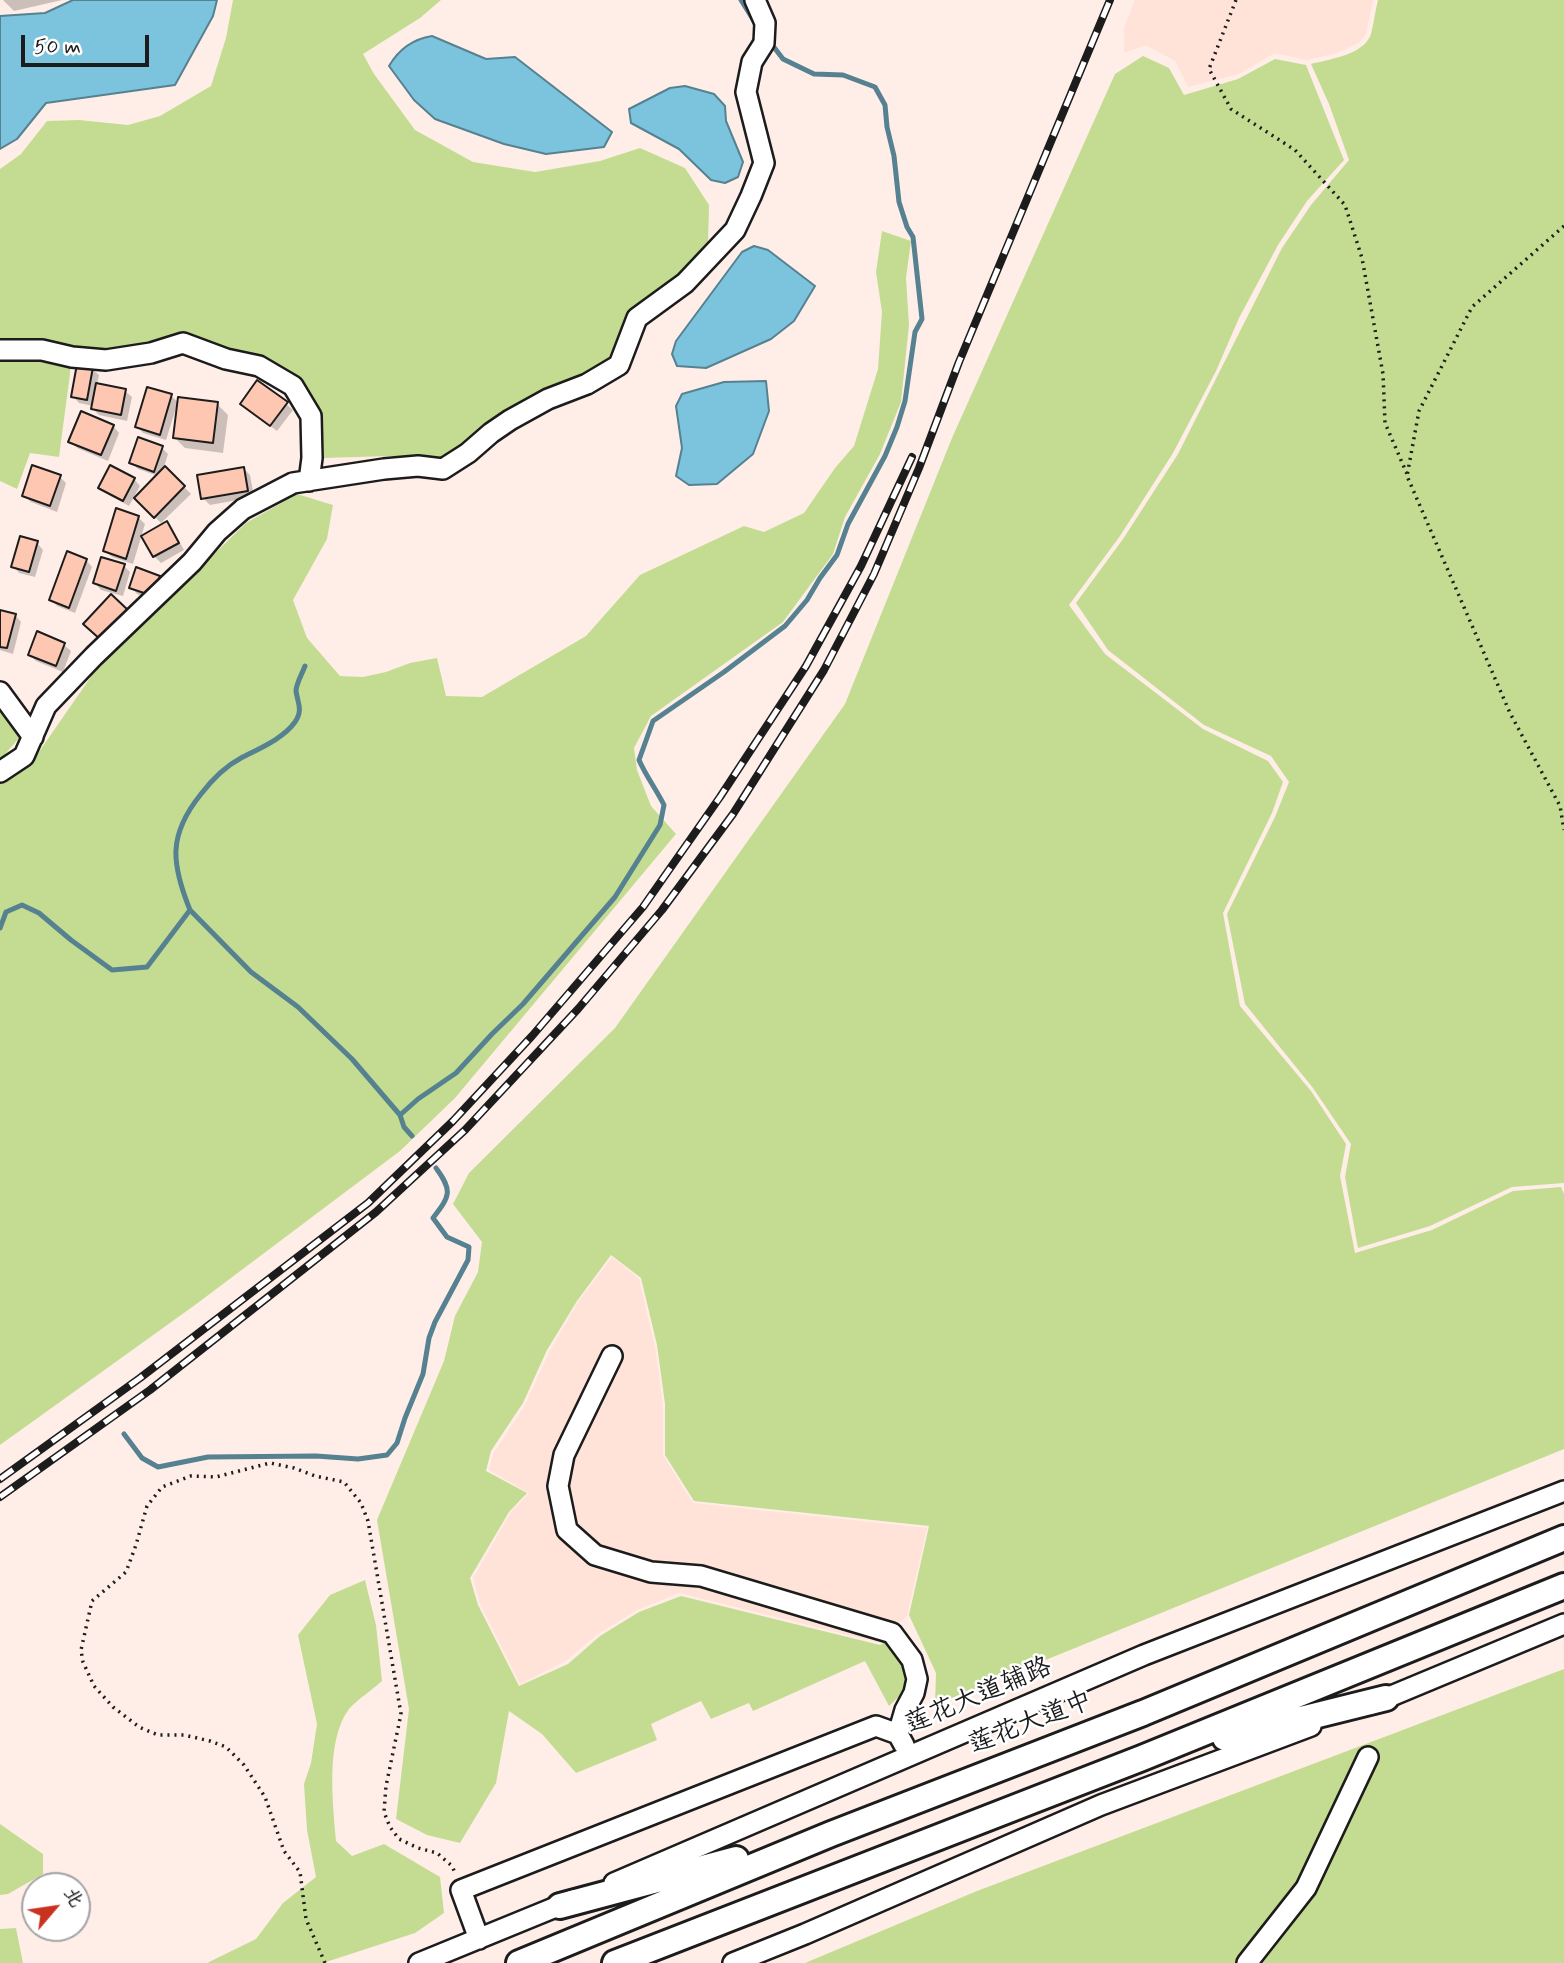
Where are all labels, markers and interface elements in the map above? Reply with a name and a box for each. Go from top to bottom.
scale bar [24,21,152,65]
text: 50 m [34,33,81,61]
street label: 莲花大道辅路 [901,1652,1057,1742]
street label: 莲花大道中 [965,1686,1097,1762]
north arrow [21,1872,91,1942]
text: 北 [58,1883,89,1912]

